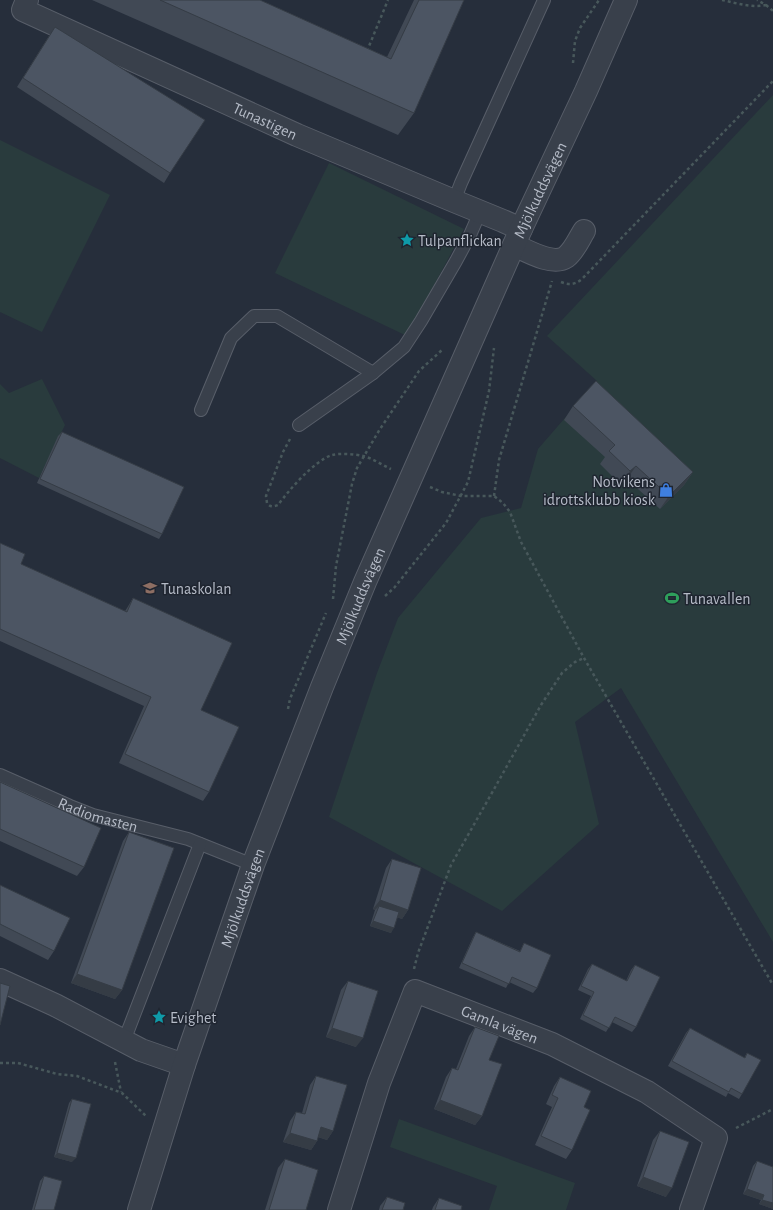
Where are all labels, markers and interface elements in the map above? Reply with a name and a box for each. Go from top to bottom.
street label: Tunastigen [230,100,299,143]
street label: Mjölkuddsvägen [511,140,570,241]
place icon: Tulpanflickan [399,232,415,248]
place label: Tulpanflickan [418,233,502,249]
place label: Notvikens idrottsklubb kiosk [543,474,656,508]
shop icon: Notvikens idrottsklubb kiosk [658,482,674,498]
street label: Mjölkuddsvägen [333,545,388,647]
school or university icon: Tunaskolan [142,580,158,596]
place label: Tunaskolan [161,581,232,597]
sports icon: Tunavallen [664,590,680,606]
place label: Tunavallen [683,591,751,607]
street label: Radiomasten [56,795,139,835]
street label: Mjölkuddsvägen [218,846,268,950]
street label: Gamla vägen [459,1003,540,1047]
place icon: Evighet [151,1009,167,1025]
place label: Evighet [170,1010,216,1026]

